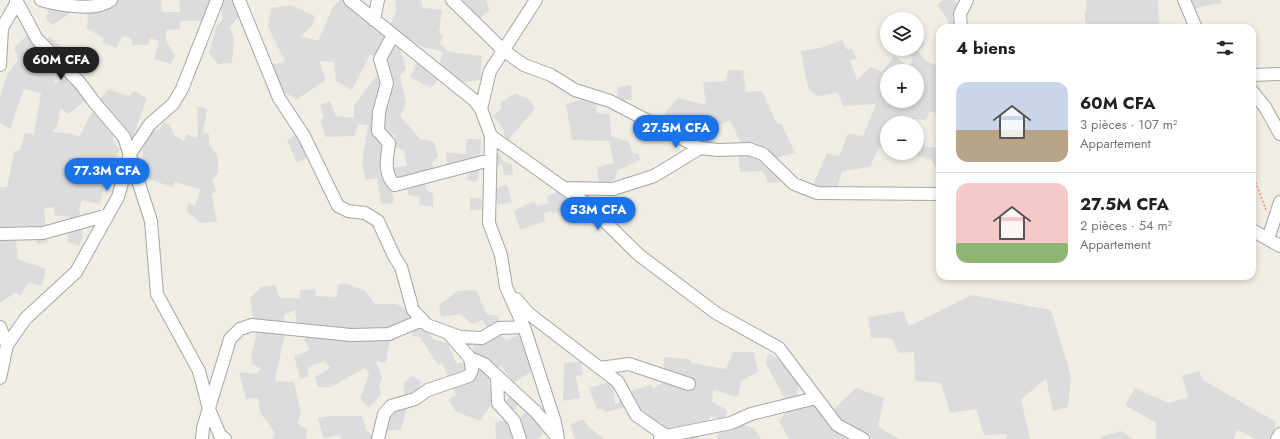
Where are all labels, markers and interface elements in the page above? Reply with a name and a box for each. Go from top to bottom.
map controls [880,12,924,160]
button: layers [880,12,924,56]
text: 4 biens [956,36,1015,60]
icon: filters [1214,37,1236,59]
pin: 60M CFA [24,47,98,81]
text: 60M CFA [32,50,90,69]
button: + [880,64,924,108]
text: 60M CFA [1080,91,1156,115]
icon: home [988,98,1036,146]
pin: 27.5M CFA [630,115,722,149]
text: 3 pièces · 107 m² [1080,115,1177,134]
button: − [880,116,924,160]
text: 27.5M CFA [642,118,710,137]
text: Appartement [1080,134,1151,153]
pin: 77.3M CFA [61,158,153,192]
text: 77.3M CFA [73,161,141,180]
text: 27.5M CFA [1080,192,1169,216]
pin: 53M CFA [561,197,635,231]
icon: home [988,199,1036,247]
text: 53M CFA [570,200,626,219]
text: 2 pièces · 54 m² [1080,216,1172,235]
text: Appartement [1080,235,1151,254]

